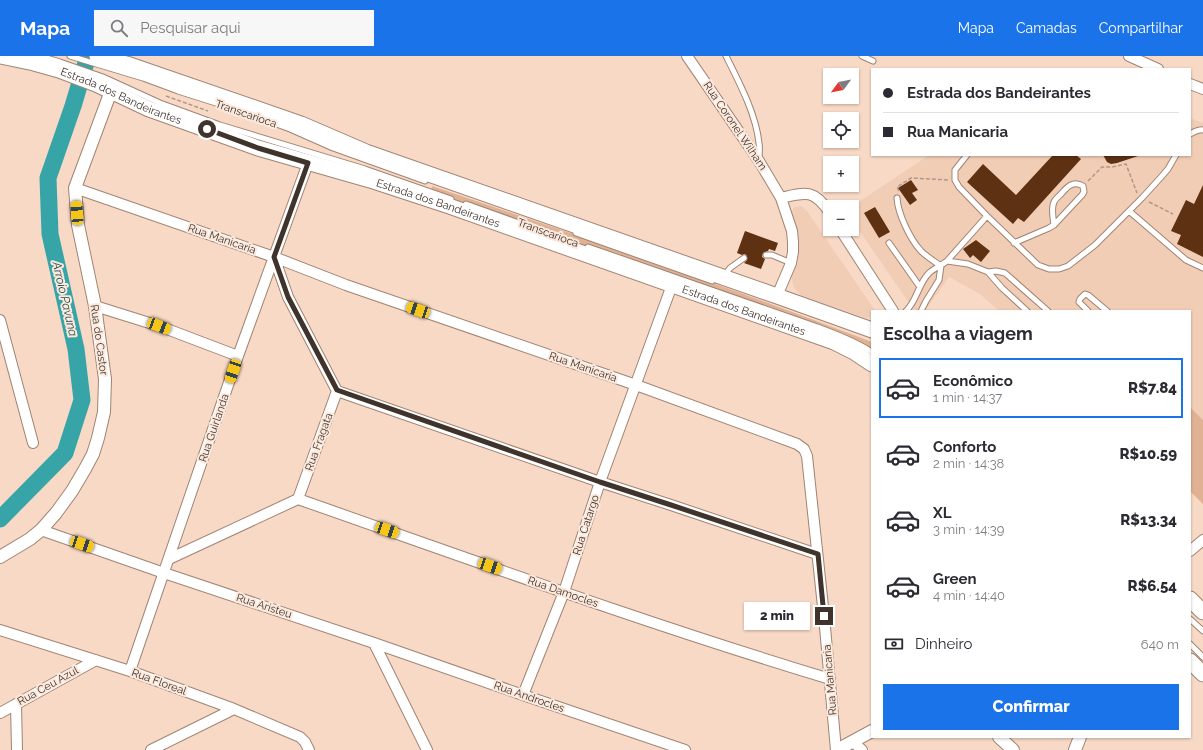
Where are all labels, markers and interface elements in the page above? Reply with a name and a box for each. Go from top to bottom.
search box [94,10,374,46]
text: Mapa [20,17,70,39]
icon: search [108,17,130,39]
text: Pesquisar aqui [140,19,241,37]
text: Mapa [958,20,994,36]
text: Camadas [1016,20,1077,36]
text: Compartilhar [1099,20,1183,36]
street label: Estrada dos Bandeirantes [59,65,183,127]
north arrow [823,68,859,104]
map controls [823,68,859,236]
street label: Rua Coronel Wilham [700,79,770,173]
text: Estrada dos Bandeirantes [907,84,1091,102]
street label: Transcarioca [214,97,278,131]
button: locate [823,112,859,148]
route start [198,120,216,138]
text: Rua Manicaria [907,123,1008,141]
button: + [823,156,859,192]
street label: Estrada dos Bandeirantes [375,176,502,230]
button: − [823,200,859,236]
car [70,201,84,225]
street label: Transcarioca [516,216,580,250]
street label: Rua Manicaria [186,221,258,257]
water label: Arroio Pavuna [49,259,80,338]
street label: Estrada dos Bandeirantes [681,282,807,338]
car [405,300,431,320]
street label: Rua do Castor [88,304,110,376]
car [146,316,172,336]
text: Escolha a viagem [883,323,1033,344]
street label: Rua Manicaria [547,349,619,385]
car [223,358,243,384]
icon: car [885,370,921,406]
text: Econômico [933,372,1013,390]
text: R$7.84 [1128,379,1177,397]
text: 1 min · 14:37 [933,390,1002,405]
street label: Rua Guirlanda [196,392,232,464]
street label: Rua Fragata [303,411,335,473]
icon: car [885,436,921,472]
text: Conforto [933,438,996,456]
text: R$10.59 [1120,445,1177,463]
text: 2 min · 14:38 [933,456,1004,471]
street label: Rua Catargo [570,493,602,557]
icon: car [885,502,921,538]
text: XL [933,504,951,522]
text: R$13.34 [1120,511,1177,529]
car [374,520,400,540]
text: 3 min · 14:39 [933,522,1004,537]
car [69,534,95,554]
car [477,556,503,576]
icon: car [885,568,921,604]
text: Green [933,570,977,588]
street label: Rua Damocles [526,574,600,610]
text: R$6.54 [1128,577,1177,595]
text: 4 min · 14:40 [933,588,1005,603]
street label: Rua Aristeu [235,591,293,621]
callout: 2 min [744,602,810,630]
route end [815,607,833,625]
text: 2 min [760,608,794,623]
icon: cash [883,633,905,655]
text: Dinheiro [915,635,973,653]
text: 640 m [1141,637,1179,652]
street label: Rua Manicaria [820,644,840,716]
street label: Rua Ceu Azul [15,664,81,708]
street label: Rua Floreal [130,666,188,698]
street label: Rua Androcles [492,679,566,715]
button: Confirmar [883,684,1179,730]

